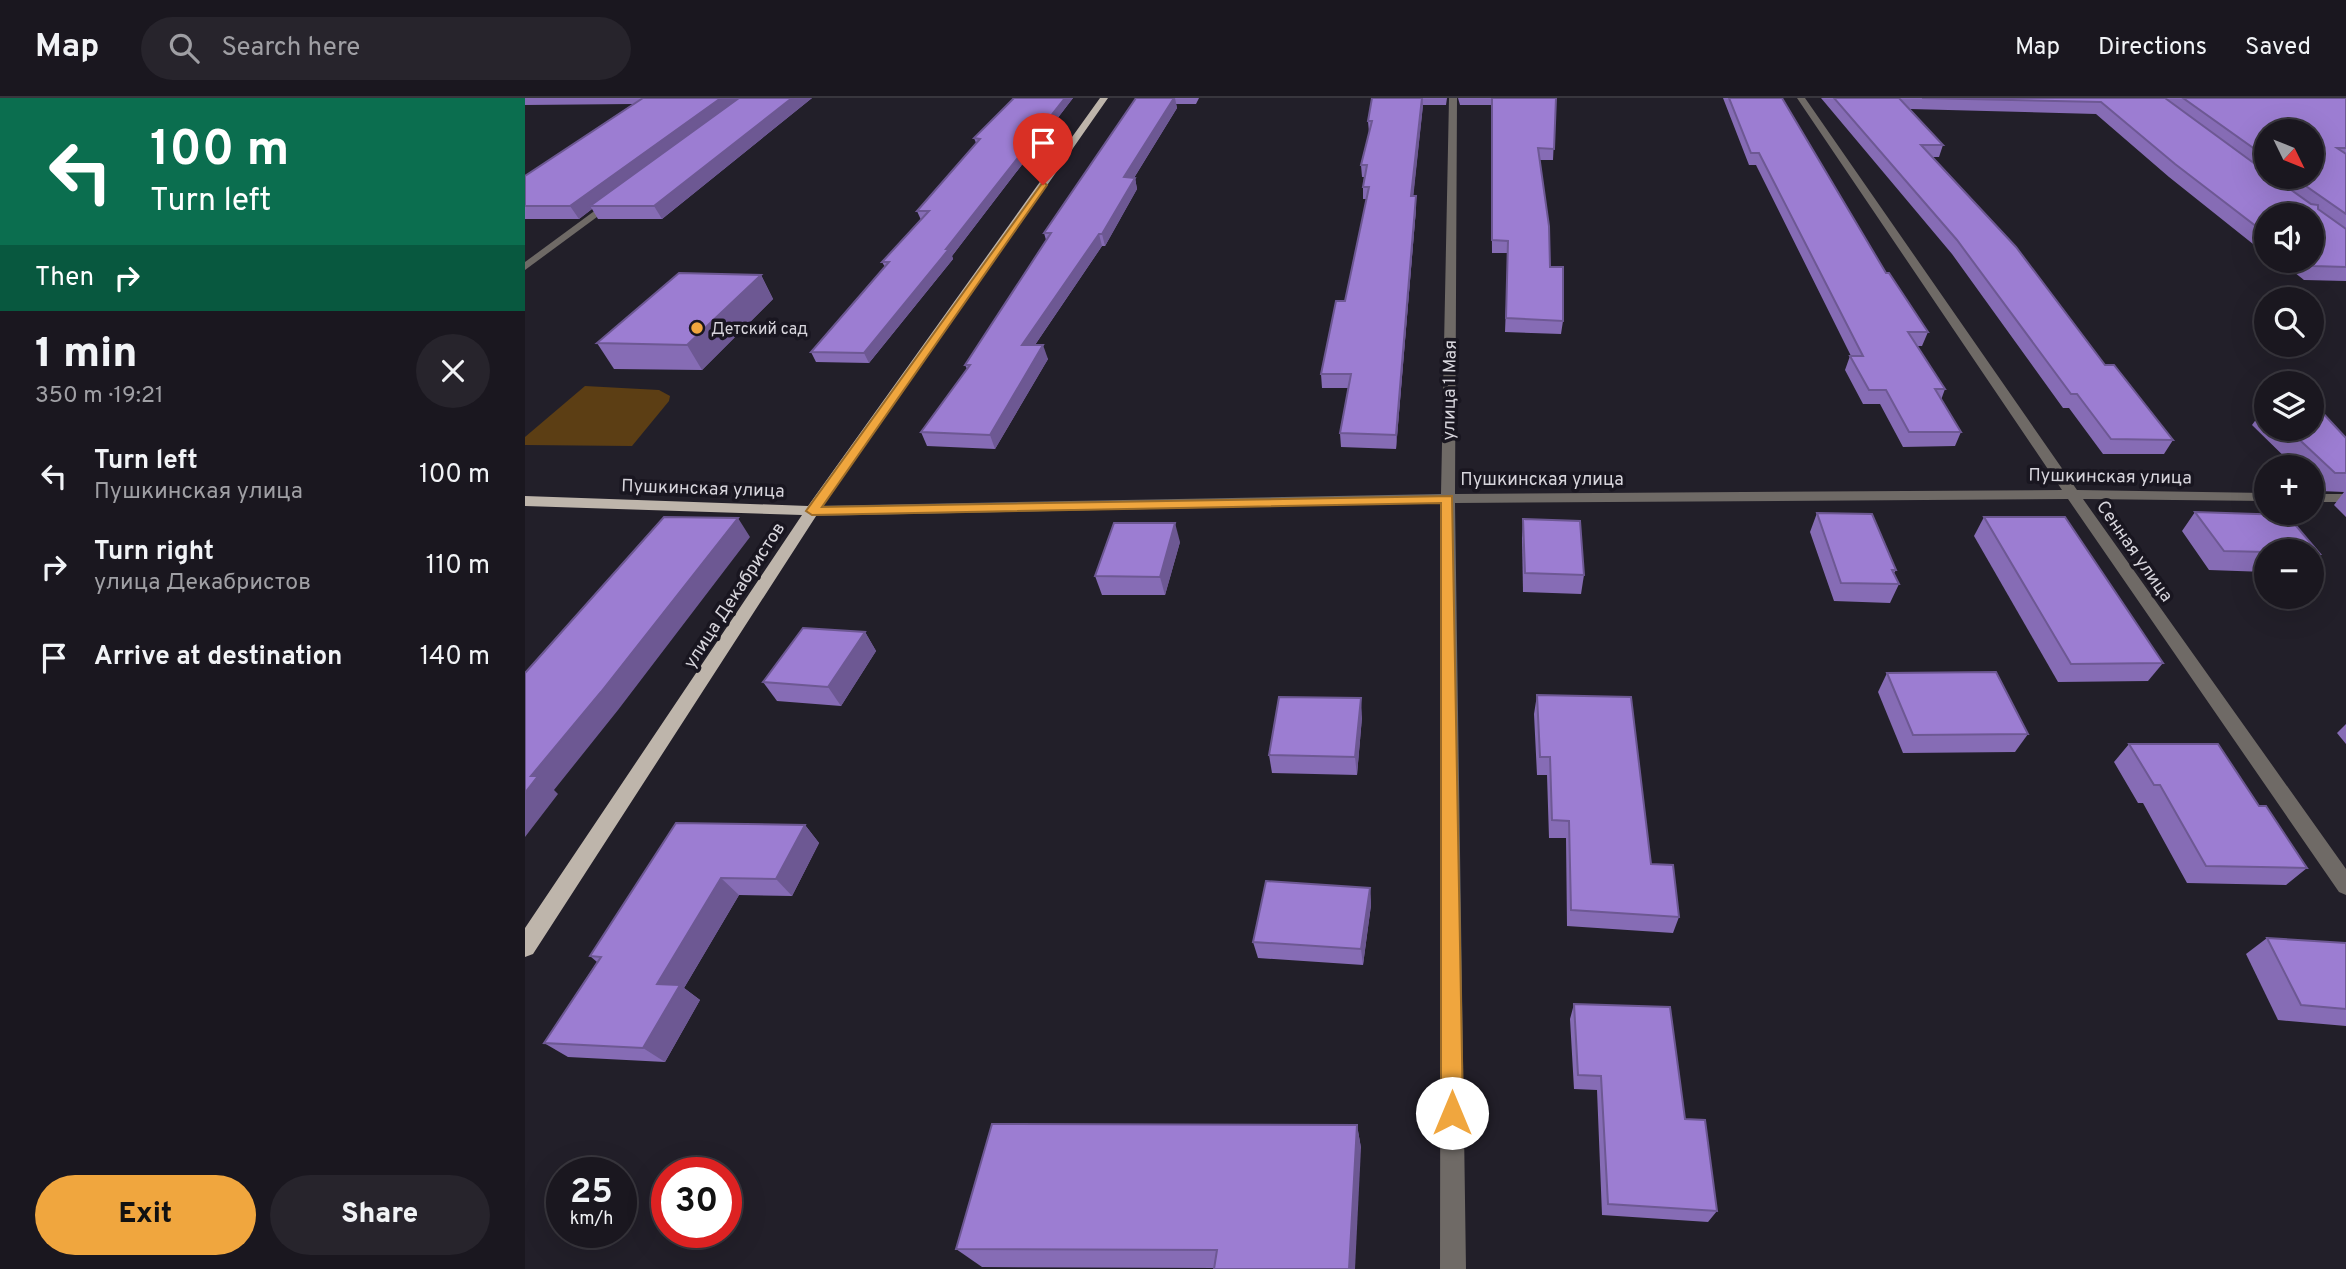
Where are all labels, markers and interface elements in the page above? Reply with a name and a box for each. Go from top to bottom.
search box [141,17,631,80]
text: Map [35,27,99,69]
icon: search [165,29,203,67]
text: Search here [221,32,360,65]
text: Map [2015,33,2060,63]
text: Directions [2098,33,2207,63]
text: Saved [2245,33,2311,63]
pin [1013,113,1073,185]
north arrow [2254,119,2324,189]
map controls [2254,119,2324,609]
text: 100 m [150,121,289,183]
icon: arrive [1024,124,1062,162]
icon: left [35,126,126,217]
text: Turn left [150,182,271,222]
button: sound [2254,203,2324,273]
icon: right [108,259,146,297]
text: Then [35,262,94,295]
button: search [2254,287,2324,357]
marker: Детский сад [689,320,705,336]
place label: Детский сад [711,320,808,340]
text: 1 min [35,329,138,382]
button: close [416,334,490,408]
street label: улица 1 Мая [1438,340,1463,441]
button: layers [2254,371,2324,441]
text: 350 m · 19:21 [35,382,164,411]
text: Turn left [94,445,198,478]
button: + [2254,455,2324,525]
icon: left [35,457,73,495]
text: 100 m [419,459,490,492]
street label: Пушкинская улица [2028,465,2192,490]
street label: Пушкинская улица [1460,469,1624,492]
street label: Пушкинская улица [621,475,785,504]
text: Пушкинская улица [94,478,303,507]
street label: Сенная улица [2090,497,2177,607]
street label: улица Декабристов [679,518,791,673]
text: Turn right [94,536,214,569]
button: − [2254,539,2324,609]
icon: right [35,548,73,586]
text: 110 m [426,550,490,583]
text: улица Декабристов [94,569,311,598]
icon: arrive [35,639,73,677]
text: Arrive at destination [94,641,342,674]
text: 140 m [420,641,490,674]
position arrow [1415,1076,1489,1150]
speed limit sign: 30 [651,1157,742,1248]
text: 25 [570,1171,613,1215]
button: Exit [35,1175,256,1255]
button: Share [270,1175,490,1255]
text: km/h [570,1208,613,1231]

